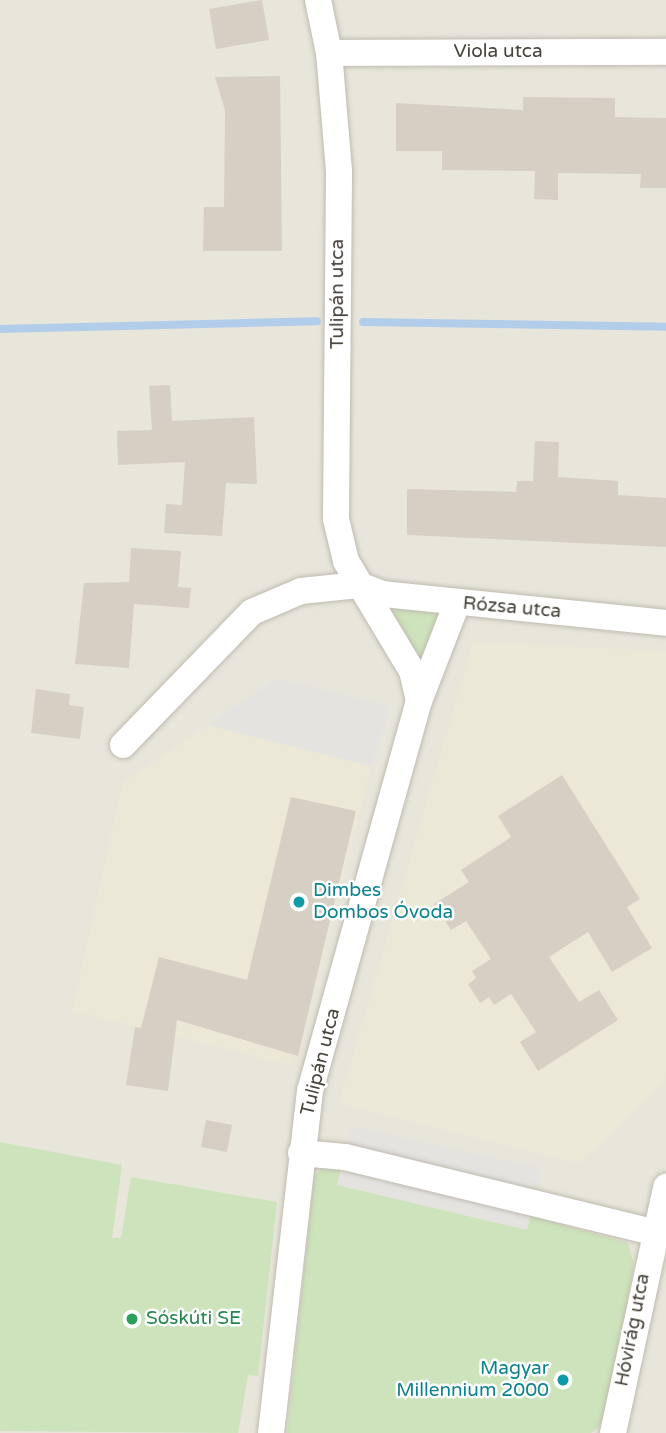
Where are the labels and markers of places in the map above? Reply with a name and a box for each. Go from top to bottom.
place label: Dimbes Dombos Óvoda [313,880,453,924]
marker: Dimbes Dombos Óvoda [291,894,307,910]
place label: Sóskúti SE [146,1308,241,1330]
marker: Sóskúti SE [124,1311,140,1327]
place label: Magyar Millennium 2000 [396,1358,549,1402]
marker: Magyar Millennium 2000 [555,1372,571,1388]

